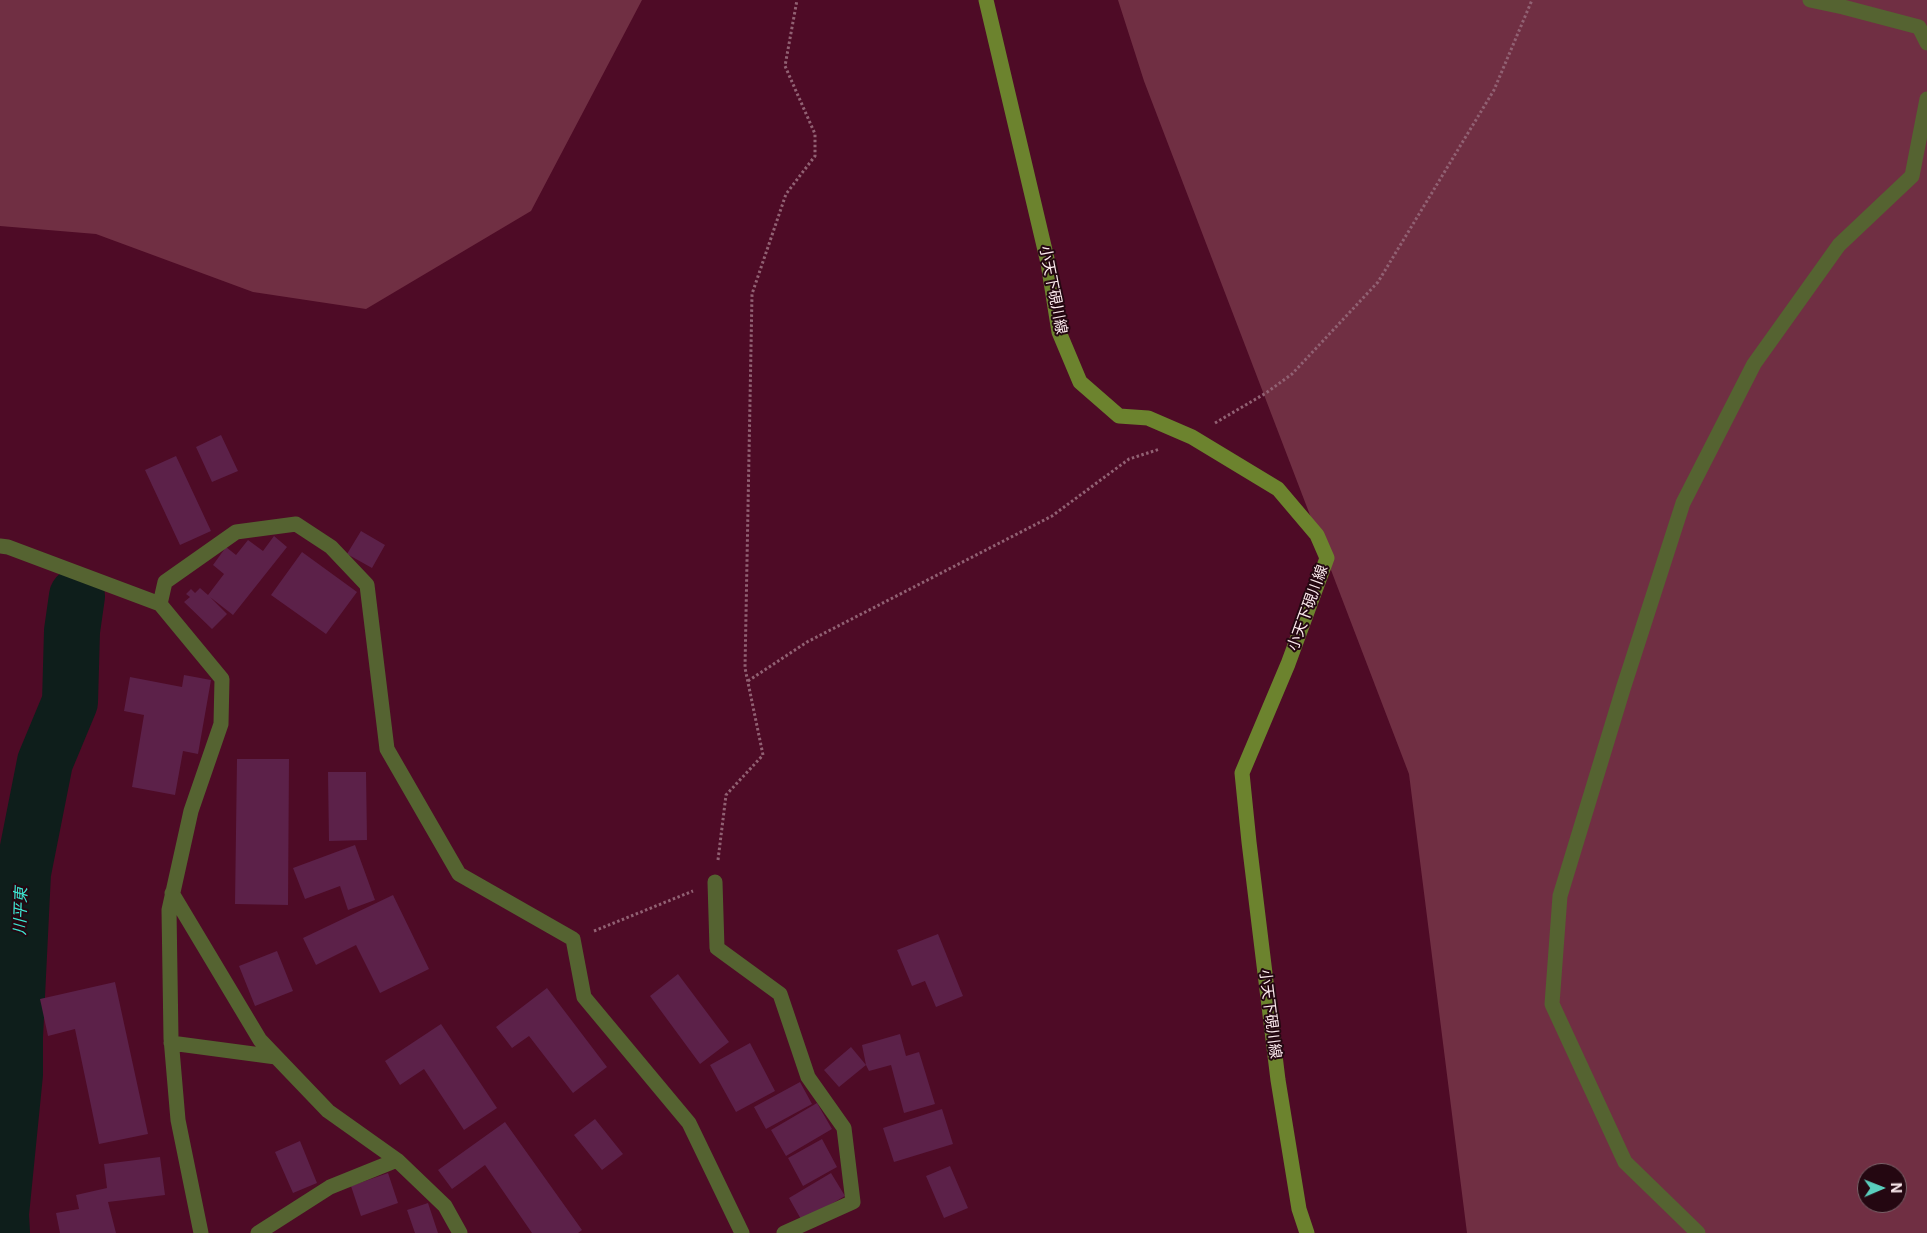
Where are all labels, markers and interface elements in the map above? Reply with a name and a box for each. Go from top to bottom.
street label: 小天下硯川線 [1036,244,1070,336]
street label: 小天下硯川線 [1284,563,1332,653]
water label: 川平東 [11,887,31,935]
street label: 小天下硯川線 [1256,968,1284,1060]
north arrow [1857,1163,1907,1213]
text: N [1888,1182,1905,1193]

